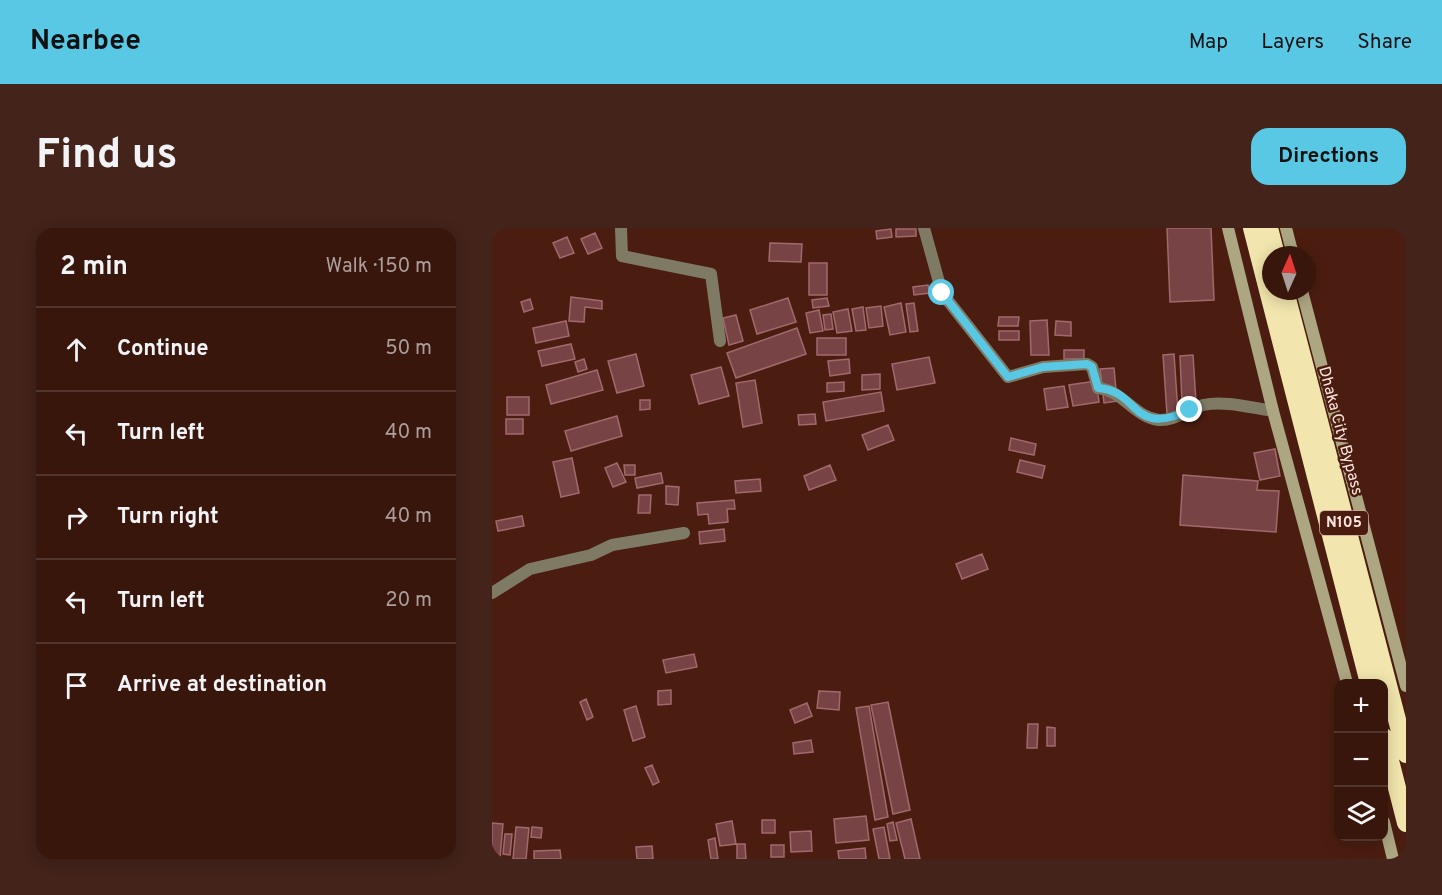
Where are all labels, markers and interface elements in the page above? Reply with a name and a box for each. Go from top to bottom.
text: Nearbee [30,24,141,60]
text: Map [1189,29,1228,56]
text: Layers [1261,29,1324,56]
text: Share [1357,29,1412,56]
button: Directions [1251,128,1406,185]
text: Find us [36,130,177,183]
north arrow [1262,246,1316,300]
text: 2 min [60,251,128,284]
text: Walk · 150 m [326,254,432,280]
route start [928,279,954,305]
icon: ahead [60,333,93,366]
text: Continue [117,336,208,363]
text: 50 m [385,336,432,362]
street label: Dhaka City Bypass [1313,364,1367,498]
route end [1176,396,1202,422]
icon: left [60,417,93,450]
text: Turn left [117,420,205,447]
text: 40 m [385,420,432,446]
icon: right [60,501,93,534]
text: Turn right [117,504,219,531]
text: 40 m [385,504,432,530]
road number: N105 [1320,511,1368,535]
icon: left [60,585,93,618]
text: Turn left [117,588,205,615]
text: 20 m [385,588,432,614]
icon: arrive [60,669,93,702]
text: Arrive at destination [117,672,327,699]
map controls [1334,679,1388,841]
button: + [1334,679,1388,733]
button: − [1334,733,1388,787]
button: layers [1334,787,1388,841]

